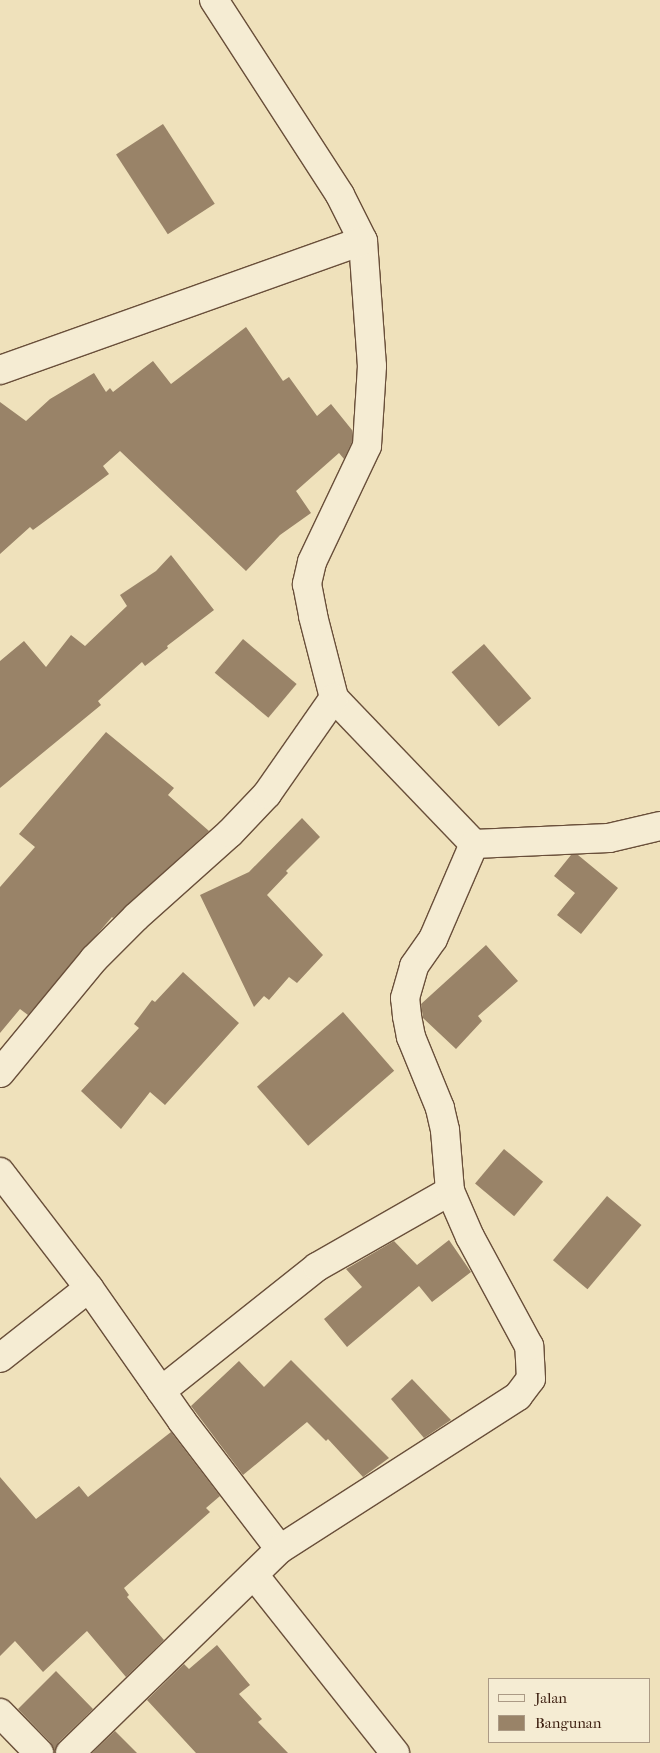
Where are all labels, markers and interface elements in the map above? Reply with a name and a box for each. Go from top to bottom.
legend [488,1678,650,1743]
text: Jalan [535,1689,567,1707]
text: Bangunan [535,1714,602,1732]

